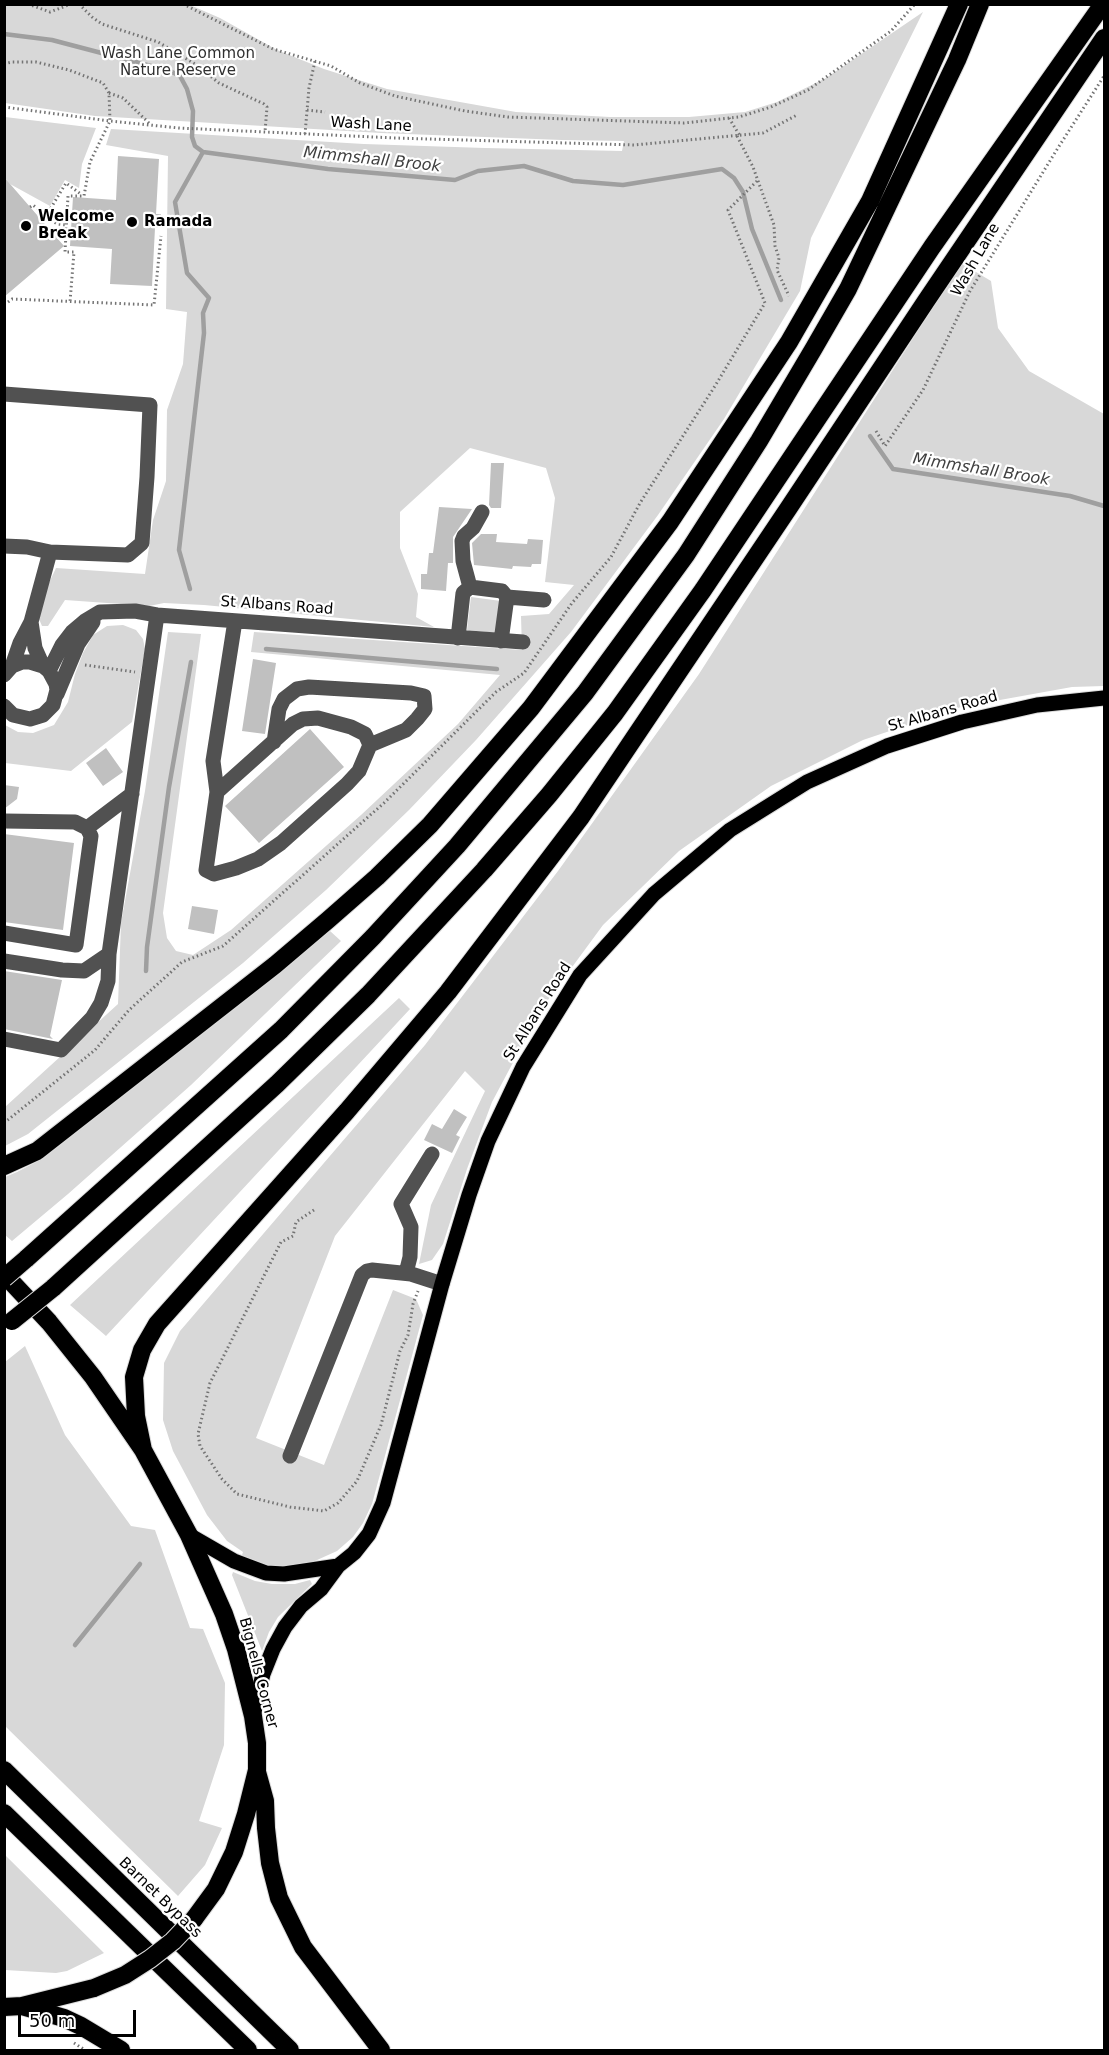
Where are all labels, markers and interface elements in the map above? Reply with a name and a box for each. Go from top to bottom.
park label: Wash Lane Common Nature Reserve [101,45,255,80]
street label: Wash Lane [330,114,412,136]
water label: Mimmshall Brook [302,143,442,177]
place label: Welcome Break [38,208,114,243]
place label: Ramada [144,213,212,231]
marker: Ramada [125,215,139,229]
marker: Welcome Break [19,219,33,233]
street label: Wash Lane [948,220,1004,300]
water label: Mimmshall Brook [911,450,1051,490]
street label: St Albans Road [220,593,334,619]
street label: St Albans Road [886,688,1000,736]
street label: St Albans Road [500,959,576,1065]
street label: Bignells Corner [235,1616,281,1730]
street label: Barnet Bypass [115,1854,205,1942]
scale bar [21,1998,140,2036]
text: 50 m [29,2010,75,2031]

